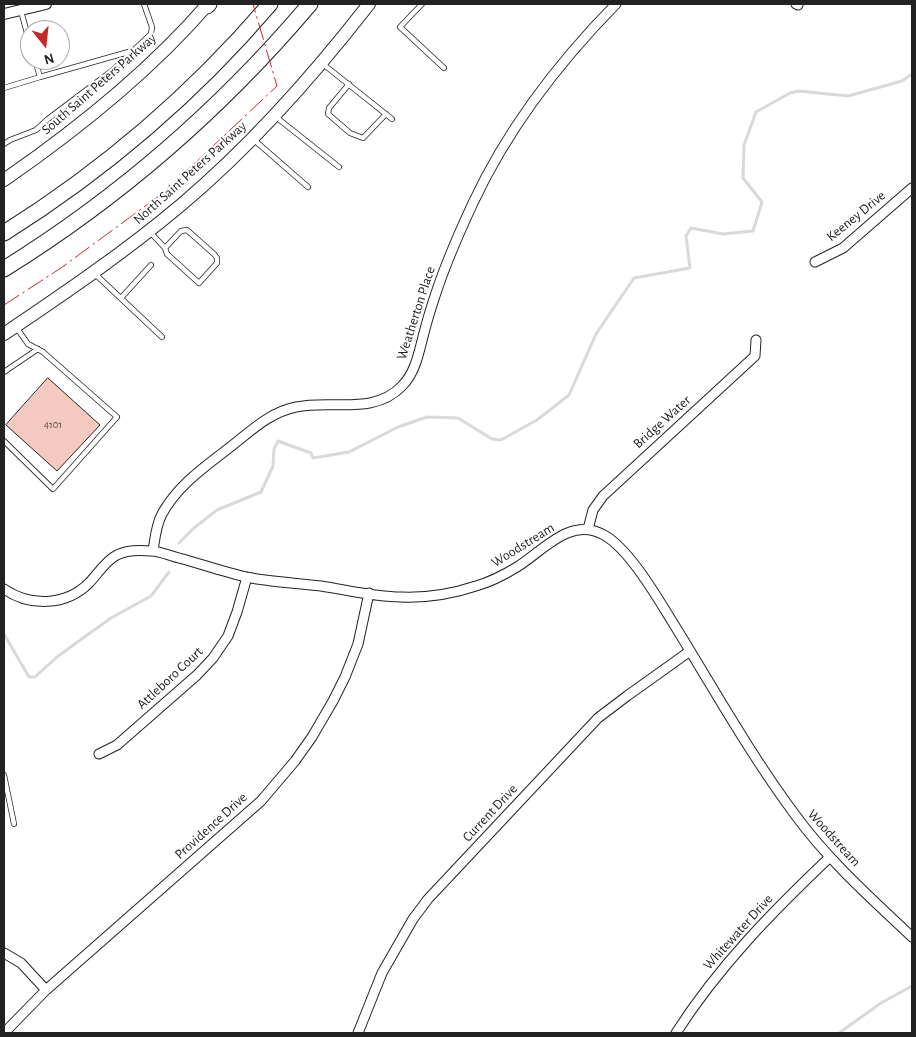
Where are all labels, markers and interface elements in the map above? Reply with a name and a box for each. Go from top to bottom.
north arrow [20,20,70,70]
street label: South Saint Peters Parkway [38,30,160,138]
text: N [42,50,55,67]
street label: North Saint Peters Parkway [130,118,250,228]
street label: Keeney Drive [823,187,889,245]
street label: Weatherton Place [393,264,439,362]
street label: Bridge Water [630,392,694,452]
house number: 4101 [44,418,62,432]
street label: Woodstream [488,519,558,571]
street label: Attleboro Court [134,643,206,713]
street label: Current Drive [459,781,521,845]
street label: Providence Drive [171,789,251,863]
street label: Woodstream [804,806,864,870]
street label: Whitewater Drive [700,891,776,973]

